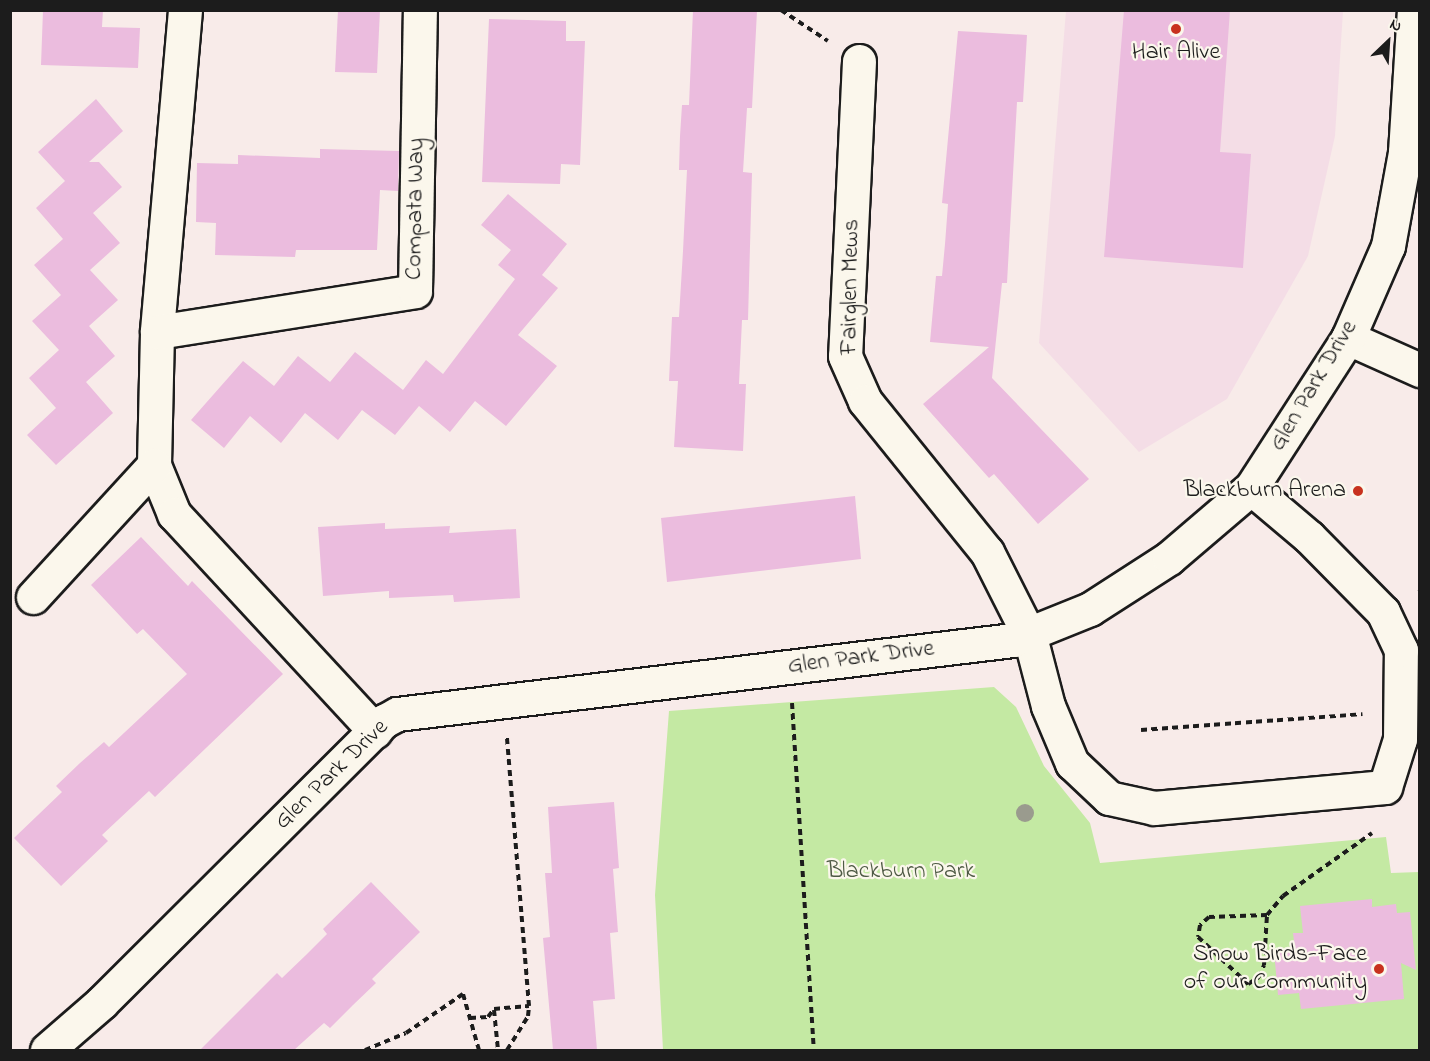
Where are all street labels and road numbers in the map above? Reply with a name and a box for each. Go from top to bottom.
street label: Compata Way [400,138,432,280]
street label: Fairglen Mews [835,219,867,355]
street label: Glen Park Drive [1264,316,1364,456]
street label: Glen Park Drive [786,635,936,681]
street label: Glen Park Drive [269,714,395,836]

